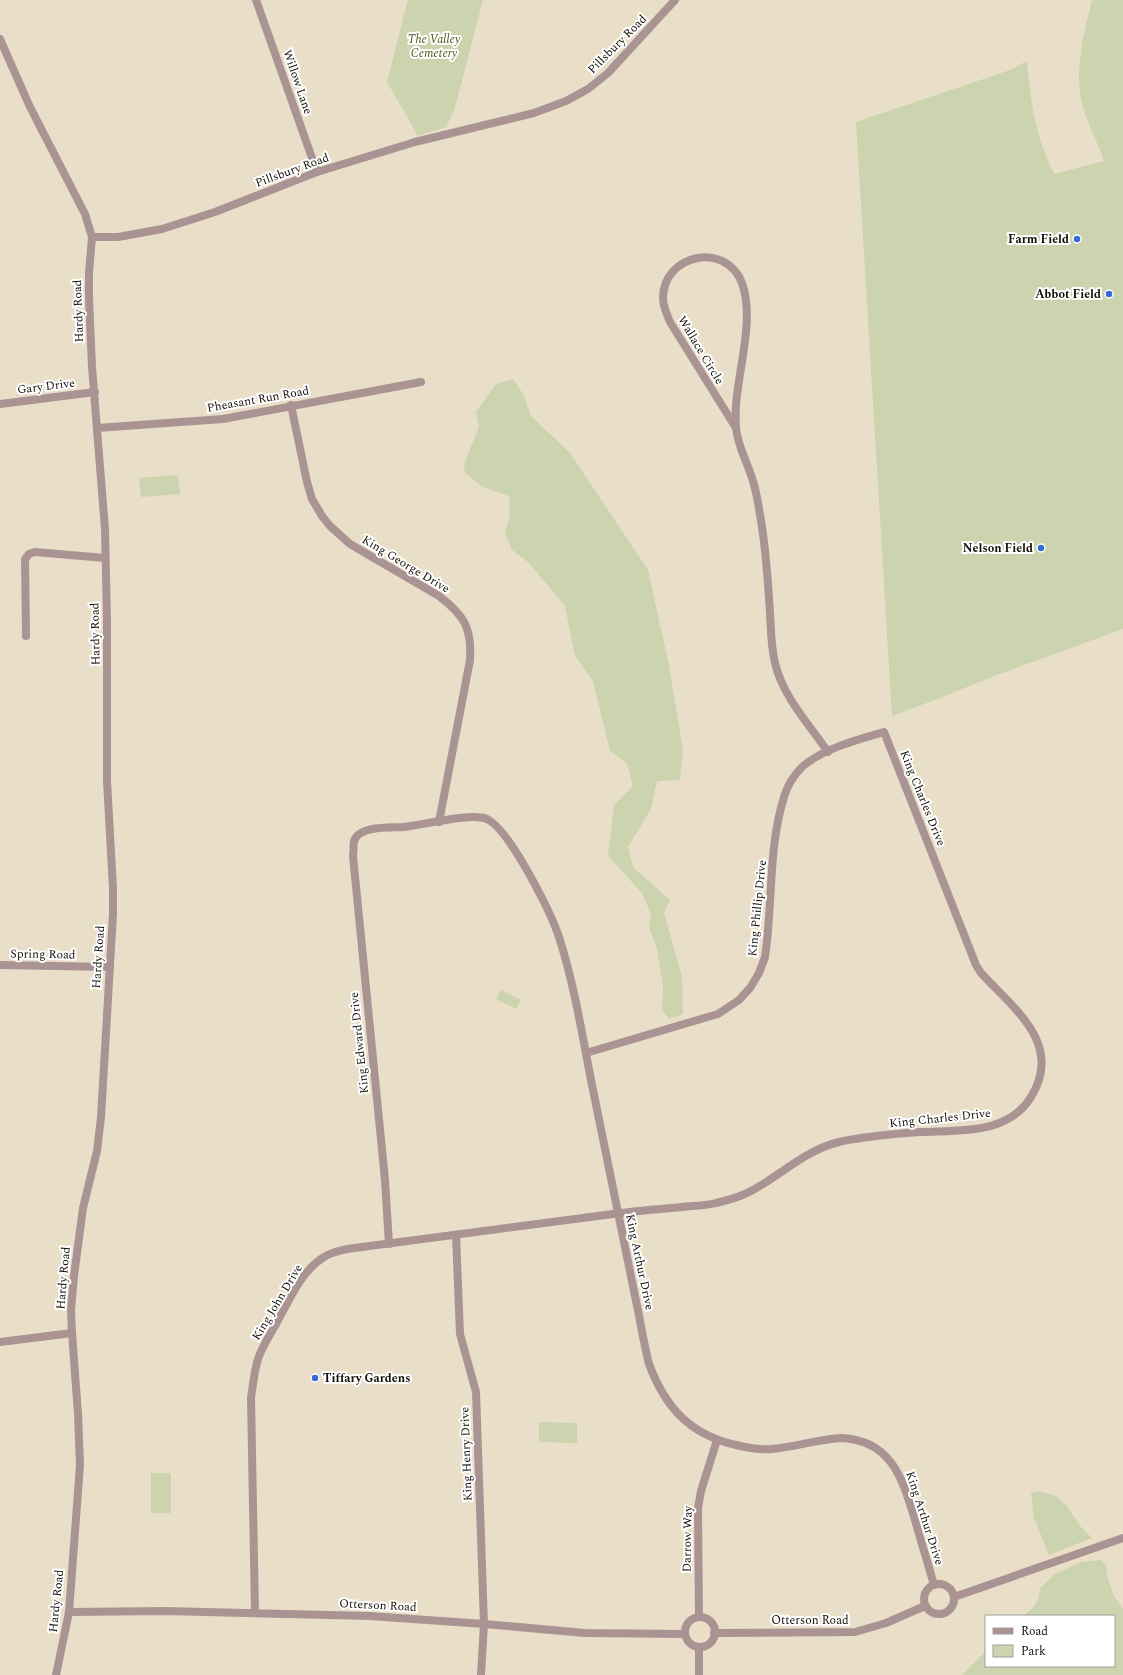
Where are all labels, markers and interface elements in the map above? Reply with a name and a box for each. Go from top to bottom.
street label: Pillsbury Road [583,10,652,78]
park label: The Valley Cemetery [408,30,461,63]
street label: Willow Lane [278,47,318,117]
street label: Pillsbury Road [252,148,332,193]
place label: Farm Field [1008,230,1069,249]
marker: Farm Field [1072,234,1082,244]
street label: Hardy Road [68,279,89,343]
place label: Abbot Field [1035,285,1101,304]
marker: Abbot Field [1104,289,1114,299]
street label: Wallace Circle [673,312,729,388]
street label: Gary Drive [16,374,76,399]
street label: Pheasant Run Road [206,381,311,418]
street label: King George Drive [358,531,454,598]
place label: Nelson Field [963,539,1033,558]
marker: Nelson Field [1036,543,1046,553]
street label: Hardy Road [85,602,106,666]
street label: King Charles Drive [895,747,951,849]
street label: King Phillip Drive [743,859,772,957]
street label: Hardy Road [87,925,110,989]
street label: Spring Road [10,944,76,965]
street label: King Edward Drive [345,991,374,1095]
street label: King Charles Drive [888,1104,992,1133]
street label: King Arthur Drive [620,1212,659,1312]
street label: Hardy Road [51,1246,76,1310]
street label: King John Drive [247,1260,308,1344]
place label: Tiffary Gardens [323,1369,410,1388]
marker: Tiffary Gardens [310,1373,320,1383]
street label: King Henry Drive [455,1406,478,1501]
street label: King Arthur Drive [900,1469,949,1568]
street label: Darrow Way [677,1504,698,1572]
street label: Hardy Road [44,1569,69,1633]
street label: Otterson Road [339,1594,417,1617]
street label: Otterson Road [771,1611,849,1630]
legend [985,1615,1115,1667]
text: Road [1021,1622,1048,1641]
text: Park [1021,1642,1046,1661]

